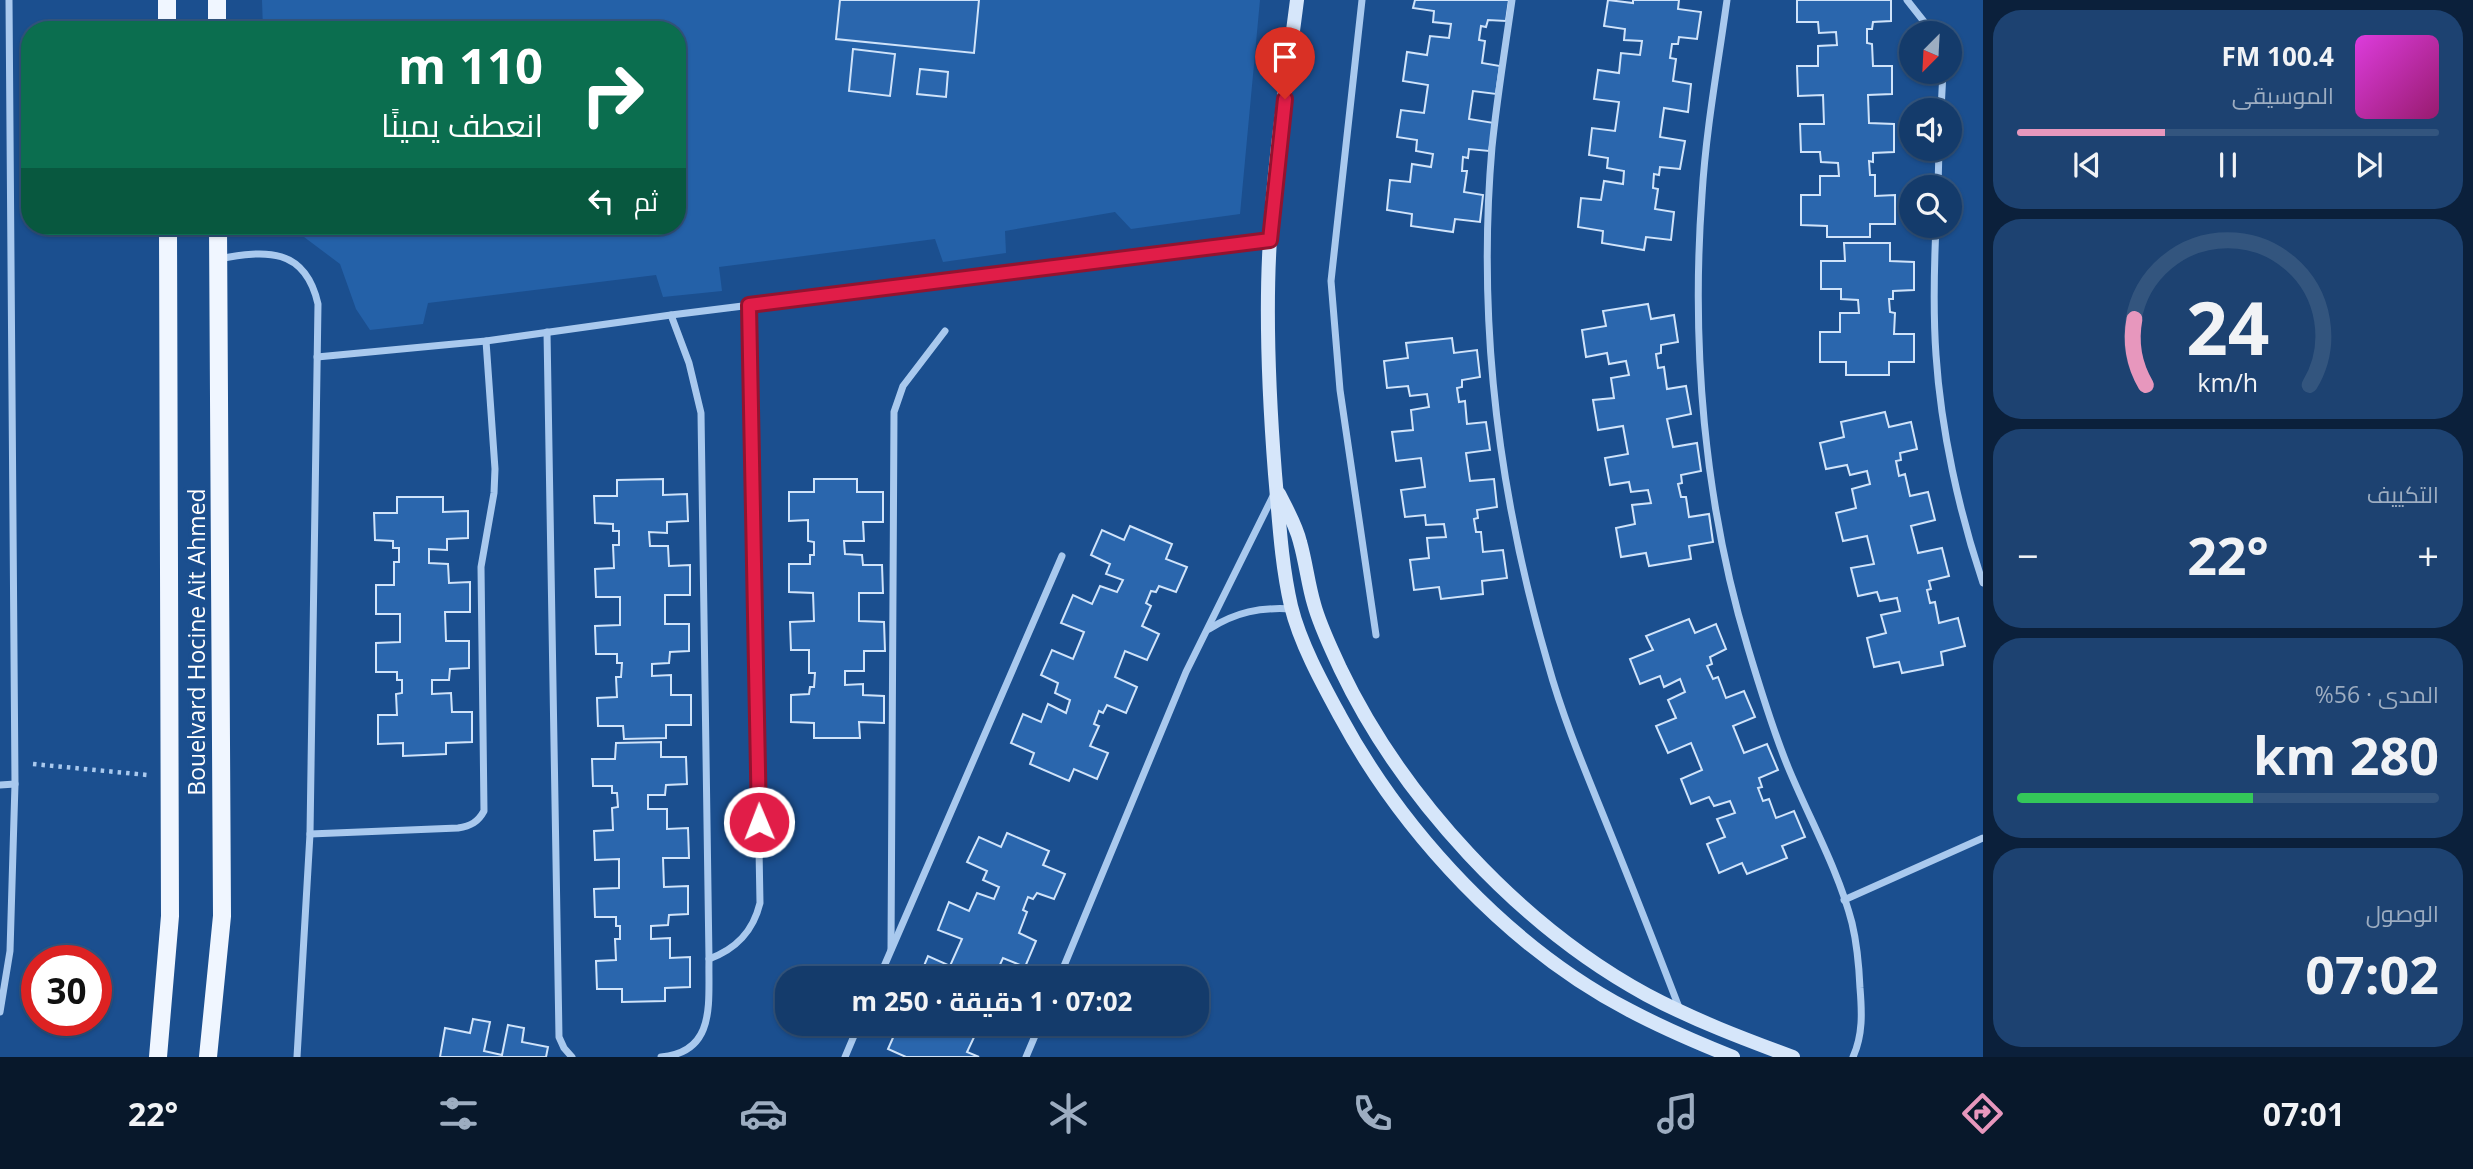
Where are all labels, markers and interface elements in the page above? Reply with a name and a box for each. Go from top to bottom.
north arrow [1899,21,1962,84]
map controls [1899,21,1962,238]
pin [1255,27,1315,99]
text: 110 m [398,32,543,98]
icon: arrive [1266,38,1304,76]
text: 100.4 FM [2222,38,2334,74]
icon: right [567,49,658,140]
text: الموسيقى [2232,79,2334,111]
button: sound [1899,98,1962,161]
text: انعطف يمينًا [381,103,543,146]
icon: previous [2068,146,2106,184]
icon: pause [2209,146,2247,184]
icon: next [2350,146,2388,184]
button: search [1899,175,1962,238]
icon: left [582,182,620,220]
text: ثم [634,183,658,219]
text: 24 [2186,278,2270,377]
text: km/h [2198,365,2258,399]
text: التكييف [2367,478,2439,510]
street label: Bouelvard Hocine Ait Ahmed [180,488,212,796]
text: 22° [2187,519,2269,590]
text: − [2017,529,2039,581]
text: + [2417,529,2439,581]
text: المدى · 56% [2315,678,2439,710]
text: 280 km [2253,719,2439,790]
position arrow [722,785,796,859]
text: الوصول [2366,897,2439,929]
text: 07:02 [2305,938,2439,1009]
speed limit sign: 30 [21,945,112,1036]
text: 07:02 · 1 دقيقة · 250 m [852,983,1132,1019]
icon: filters [434,1089,483,1138]
icon: car [739,1089,788,1138]
icon: climate [1044,1089,1093,1138]
icon: phone [1348,1089,1397,1138]
icon: music [1653,1089,1702,1138]
icon: directions [1958,1089,2007,1138]
text: 22° [128,1092,178,1135]
text: 07:01 [2263,1092,2345,1135]

